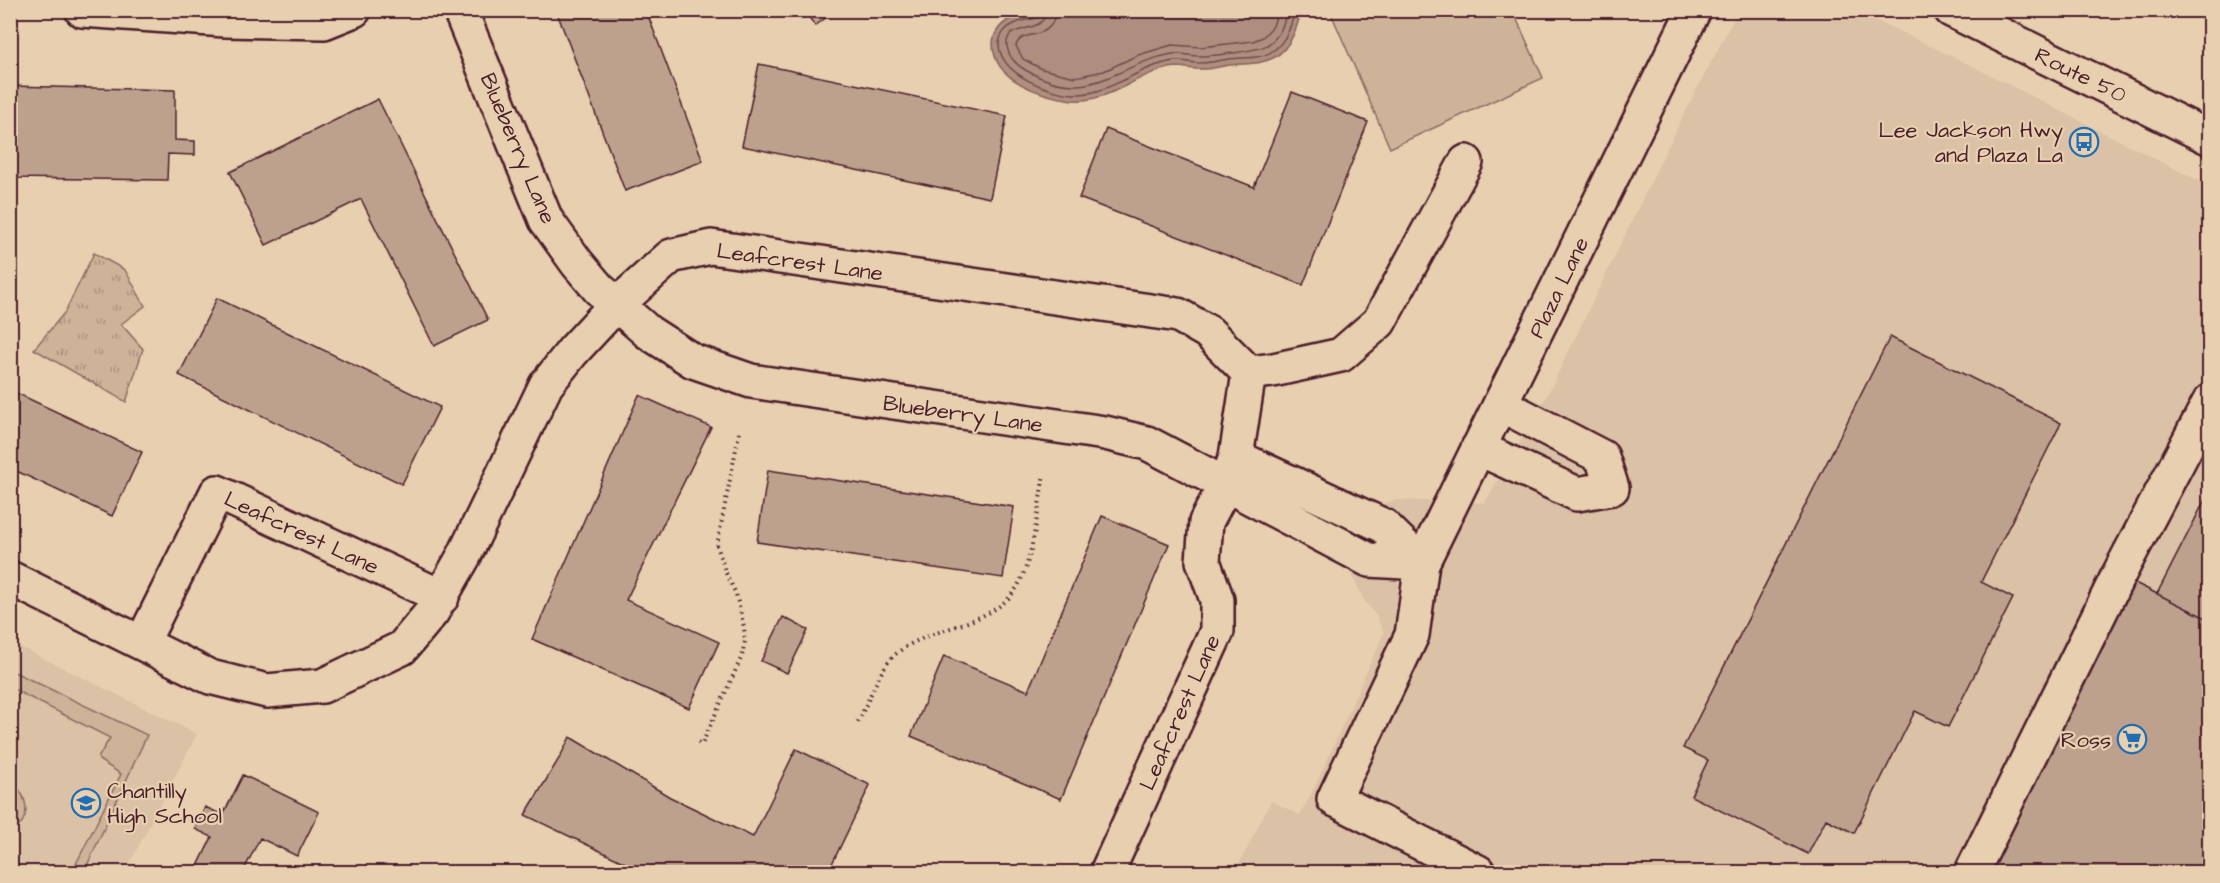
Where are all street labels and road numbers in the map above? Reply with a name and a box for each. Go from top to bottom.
street label: Route 50 [2029,40,2131,111]
street label: Blueberry Lane [471,68,563,229]
street label: Plaza Lane [1522,232,1597,343]
street label: Leafcrest Lane [715,235,885,289]
street label: Blueberry Lane [881,388,1045,442]
street label: Leafcrest Lane [219,484,384,583]
street label: Leafcrest Lane [1132,630,1229,795]

